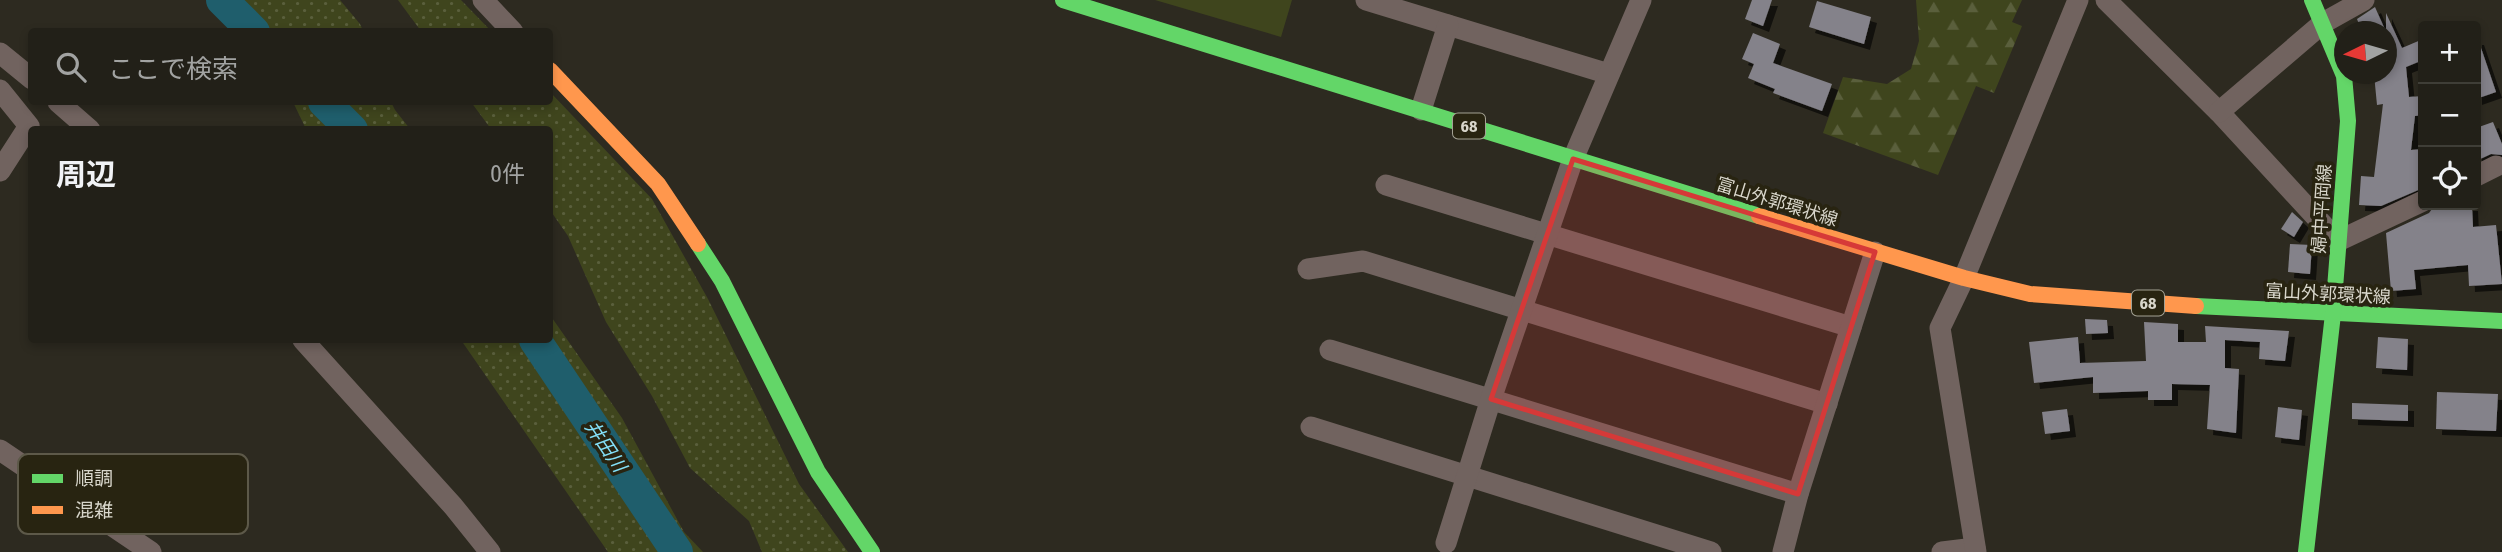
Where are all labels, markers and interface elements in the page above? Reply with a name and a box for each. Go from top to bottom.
north arrow [2334,21,2397,84]
map controls [2418,21,2481,210]
button: + [2418,21,2481,84]
search box [28,28,553,105]
icon: search [52,48,90,86]
text: ここで検索 [108,54,238,85]
button: − [2418,84,2481,147]
road number: 68 [1453,114,1485,138]
button: locate [2418,147,2481,210]
text: 周辺 [56,157,116,193]
text: 0件 [490,160,525,188]
street label: 婦中平岡線 [2308,163,2336,255]
street label: 富山外郭環状線 [1714,173,1840,231]
street label: 富山外郭環状線 [2265,280,2391,308]
road number: 68 [2132,290,2164,316]
water label: 井田川 [580,416,632,478]
legend [18,454,248,534]
text: 順調 [75,467,113,490]
text: 混雑 [75,499,113,522]

